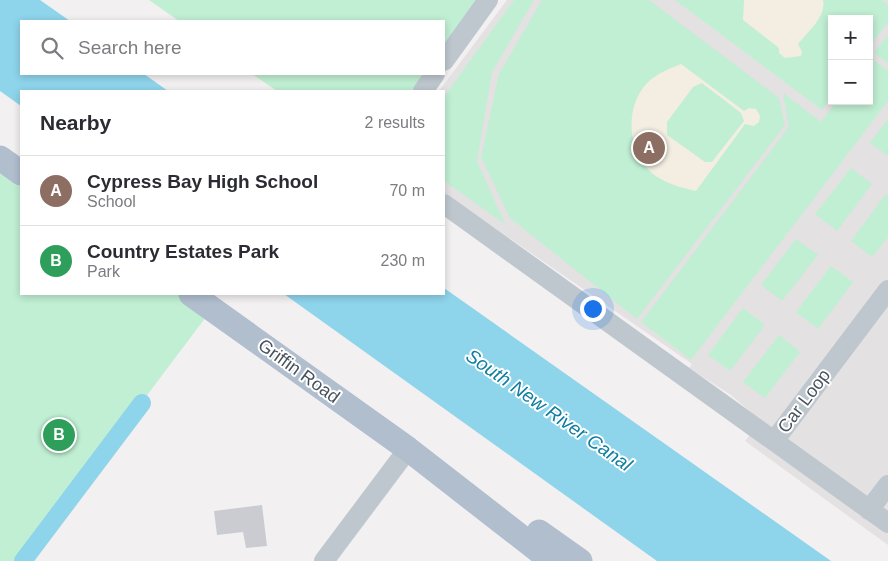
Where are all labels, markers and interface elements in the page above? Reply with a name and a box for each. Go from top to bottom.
map controls [828,15,873,105]
button: + [828,15,873,60]
search box [20,20,445,75]
icon: search [38,34,66,62]
text: Search here [78,37,182,58]
button: − [828,60,873,105]
text: Nearby [40,111,111,134]
text: 2 results [365,114,425,131]
pin: A [633,129,665,167]
text: Cypress Bay High School [87,171,318,192]
text: A [50,182,62,199]
text: 70 m [389,182,425,199]
text: School [87,193,136,210]
text: Country Estates Park [87,241,279,262]
text: B [50,252,62,269]
text: 230 m [381,252,425,269]
text: Park [87,263,120,280]
your location [580,296,606,322]
street label: Griffin Road [254,335,344,407]
water label: South New River Canal [462,345,637,476]
street label: Car Loop [774,365,834,437]
pin: B [43,416,75,454]

